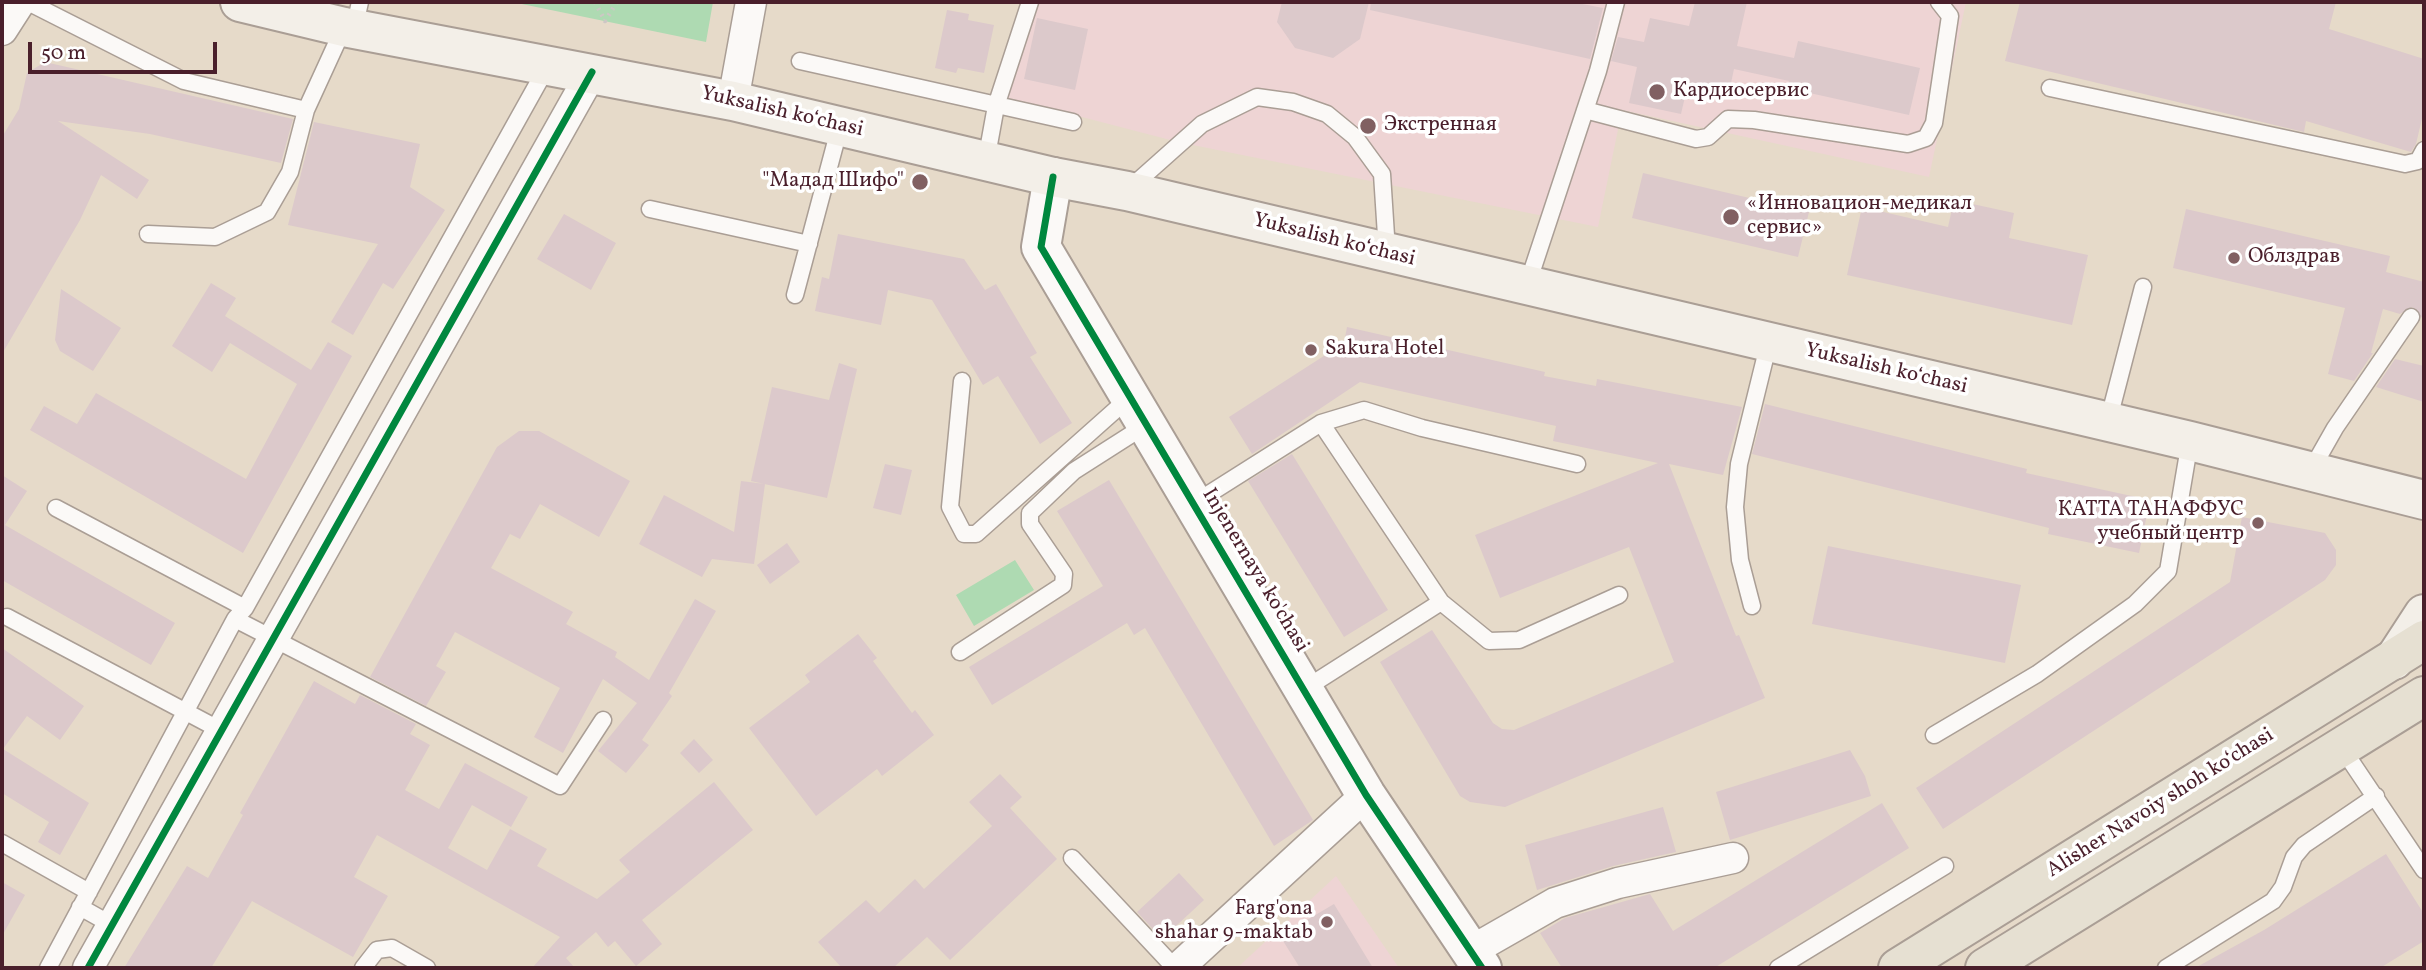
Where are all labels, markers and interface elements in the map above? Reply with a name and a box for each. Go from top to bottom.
scale bar [32,28,220,72]
text: 50 m [41,39,86,68]
place label: Кардиосервис [1673,79,1809,105]
street label: Yuksalish koʻchasi [698,82,866,144]
marker: Кардиосервис [1647,82,1667,102]
place label: Экстренная [1384,113,1497,139]
marker: Экстренная [1358,116,1378,136]
place label: "Мадад Шифо" [762,169,904,195]
marker: "Мадад Шифо" [910,172,930,192]
place label: «Инновацион-медикал сервис» [1747,192,1972,242]
marker: «Инновацион-медикал сервис» [1721,207,1741,227]
street label: Yuksalish koʻchasi [1250,209,1418,273]
place label: Облздрав [2248,245,2340,271]
marker: Облздрав [2226,250,2242,266]
place label: Sakura Hotel [1325,337,1444,363]
street label: Yuksalish koʻchasi [1802,339,1970,401]
marker: Sakura Hotel [1303,342,1319,358]
street label: Injenernaya ko'chasi [1195,484,1313,658]
place label: КАТТА ТАНАФФУС учебный центр [2058,498,2244,548]
marker: КАТТА ТАНАФФУС учебный центр [2250,515,2266,531]
street label: Alisher Navoiy shoh koʻchasi [2043,724,2279,884]
place label: Farg'ona shahar 9-maktab [1155,897,1313,947]
marker: Farg'ona shahar 9-maktab [1319,914,1335,930]

